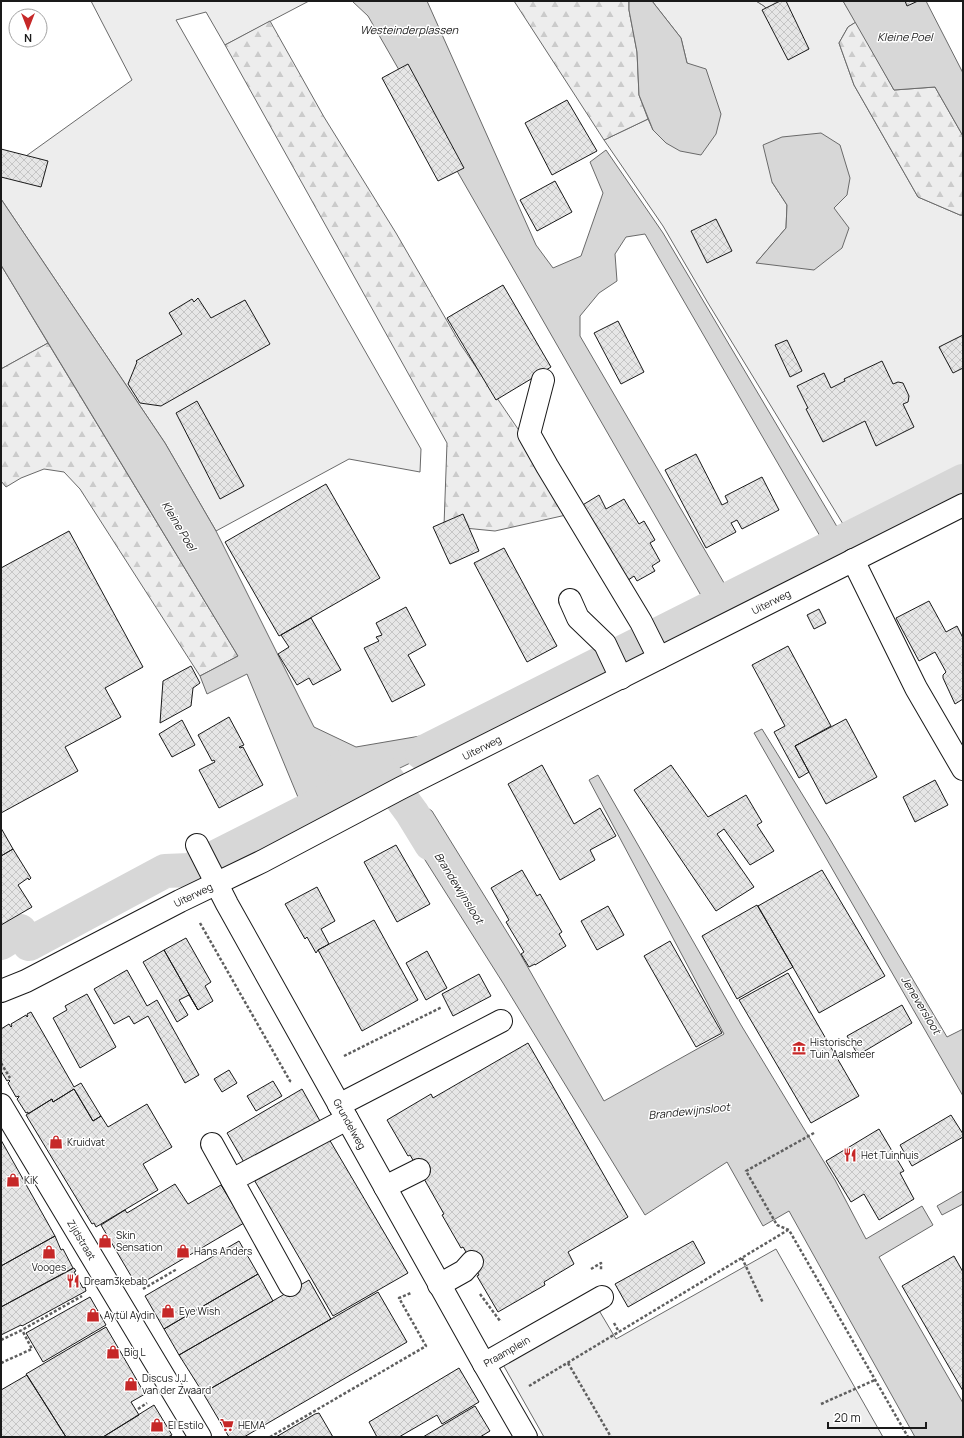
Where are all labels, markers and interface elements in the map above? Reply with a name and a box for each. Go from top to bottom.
north arrow [8,8,48,48]
water label: Westeinderplassen [360,22,458,37]
water label: Kleine Poel [877,29,934,44]
text: N [24,31,32,46]
water label: Kleine Poel [159,498,201,555]
street label: Uiterweg [749,586,793,617]
street label: Uiterweg [460,732,504,763]
water label: Brandewijnsloot [431,849,488,928]
street label: Uiterweg [171,879,215,910]
water label: Jeneversloot [898,973,946,1038]
place label: Historische Tuin Aalsmeer [810,1035,875,1061]
museum icon: Historische Tuin Aalsmeer [791,1040,807,1056]
street label: Grundelweg [330,1096,370,1152]
water label: Brandewijnsloot [647,1099,732,1122]
shop icon: Kruidvat [48,1134,64,1150]
place label: Kruidvat [67,1135,105,1149]
restaurant icon: Het Tuinhuis [842,1147,858,1163]
place label: Het Tuinhuis [861,1148,919,1162]
shop icon: KiK [5,1172,21,1188]
place label: KiK [24,1173,38,1187]
street label: Zijdstraat [64,1217,99,1262]
place label: Skin Sensation [116,1228,163,1254]
shop icon: Skin Sensation [97,1233,113,1249]
shop icon: Hans Anders [175,1243,191,1259]
shop icon: Vooges [41,1244,57,1260]
place label: Hans Anders [194,1244,252,1258]
place label: Vooges [32,1260,66,1274]
restaurant icon: Dream3kebab [65,1273,81,1289]
place label: Dream3kebab [84,1274,148,1288]
shop icon: Eye Wish [160,1303,176,1319]
place label: Eye Wish [179,1304,220,1318]
shop icon: Aytül Aydin [85,1307,101,1323]
place label: Aytül Aydin [104,1308,155,1322]
street label: Praamplein [481,1332,532,1370]
shop icon: Big L [105,1344,121,1360]
place label: Big L [124,1345,146,1359]
place label: Discus J.J. van der Zwaard [142,1371,211,1397]
shop icon: Discus J.J. van der Zwaard [123,1376,139,1392]
scale bar [828,1404,926,1430]
text: 20 m [834,1409,861,1426]
shop icon: El Estilo [149,1417,165,1433]
supermarket icon: HEMA [219,1417,235,1433]
place label: El Estilo [168,1418,204,1432]
place label: HEMA [238,1418,266,1432]

